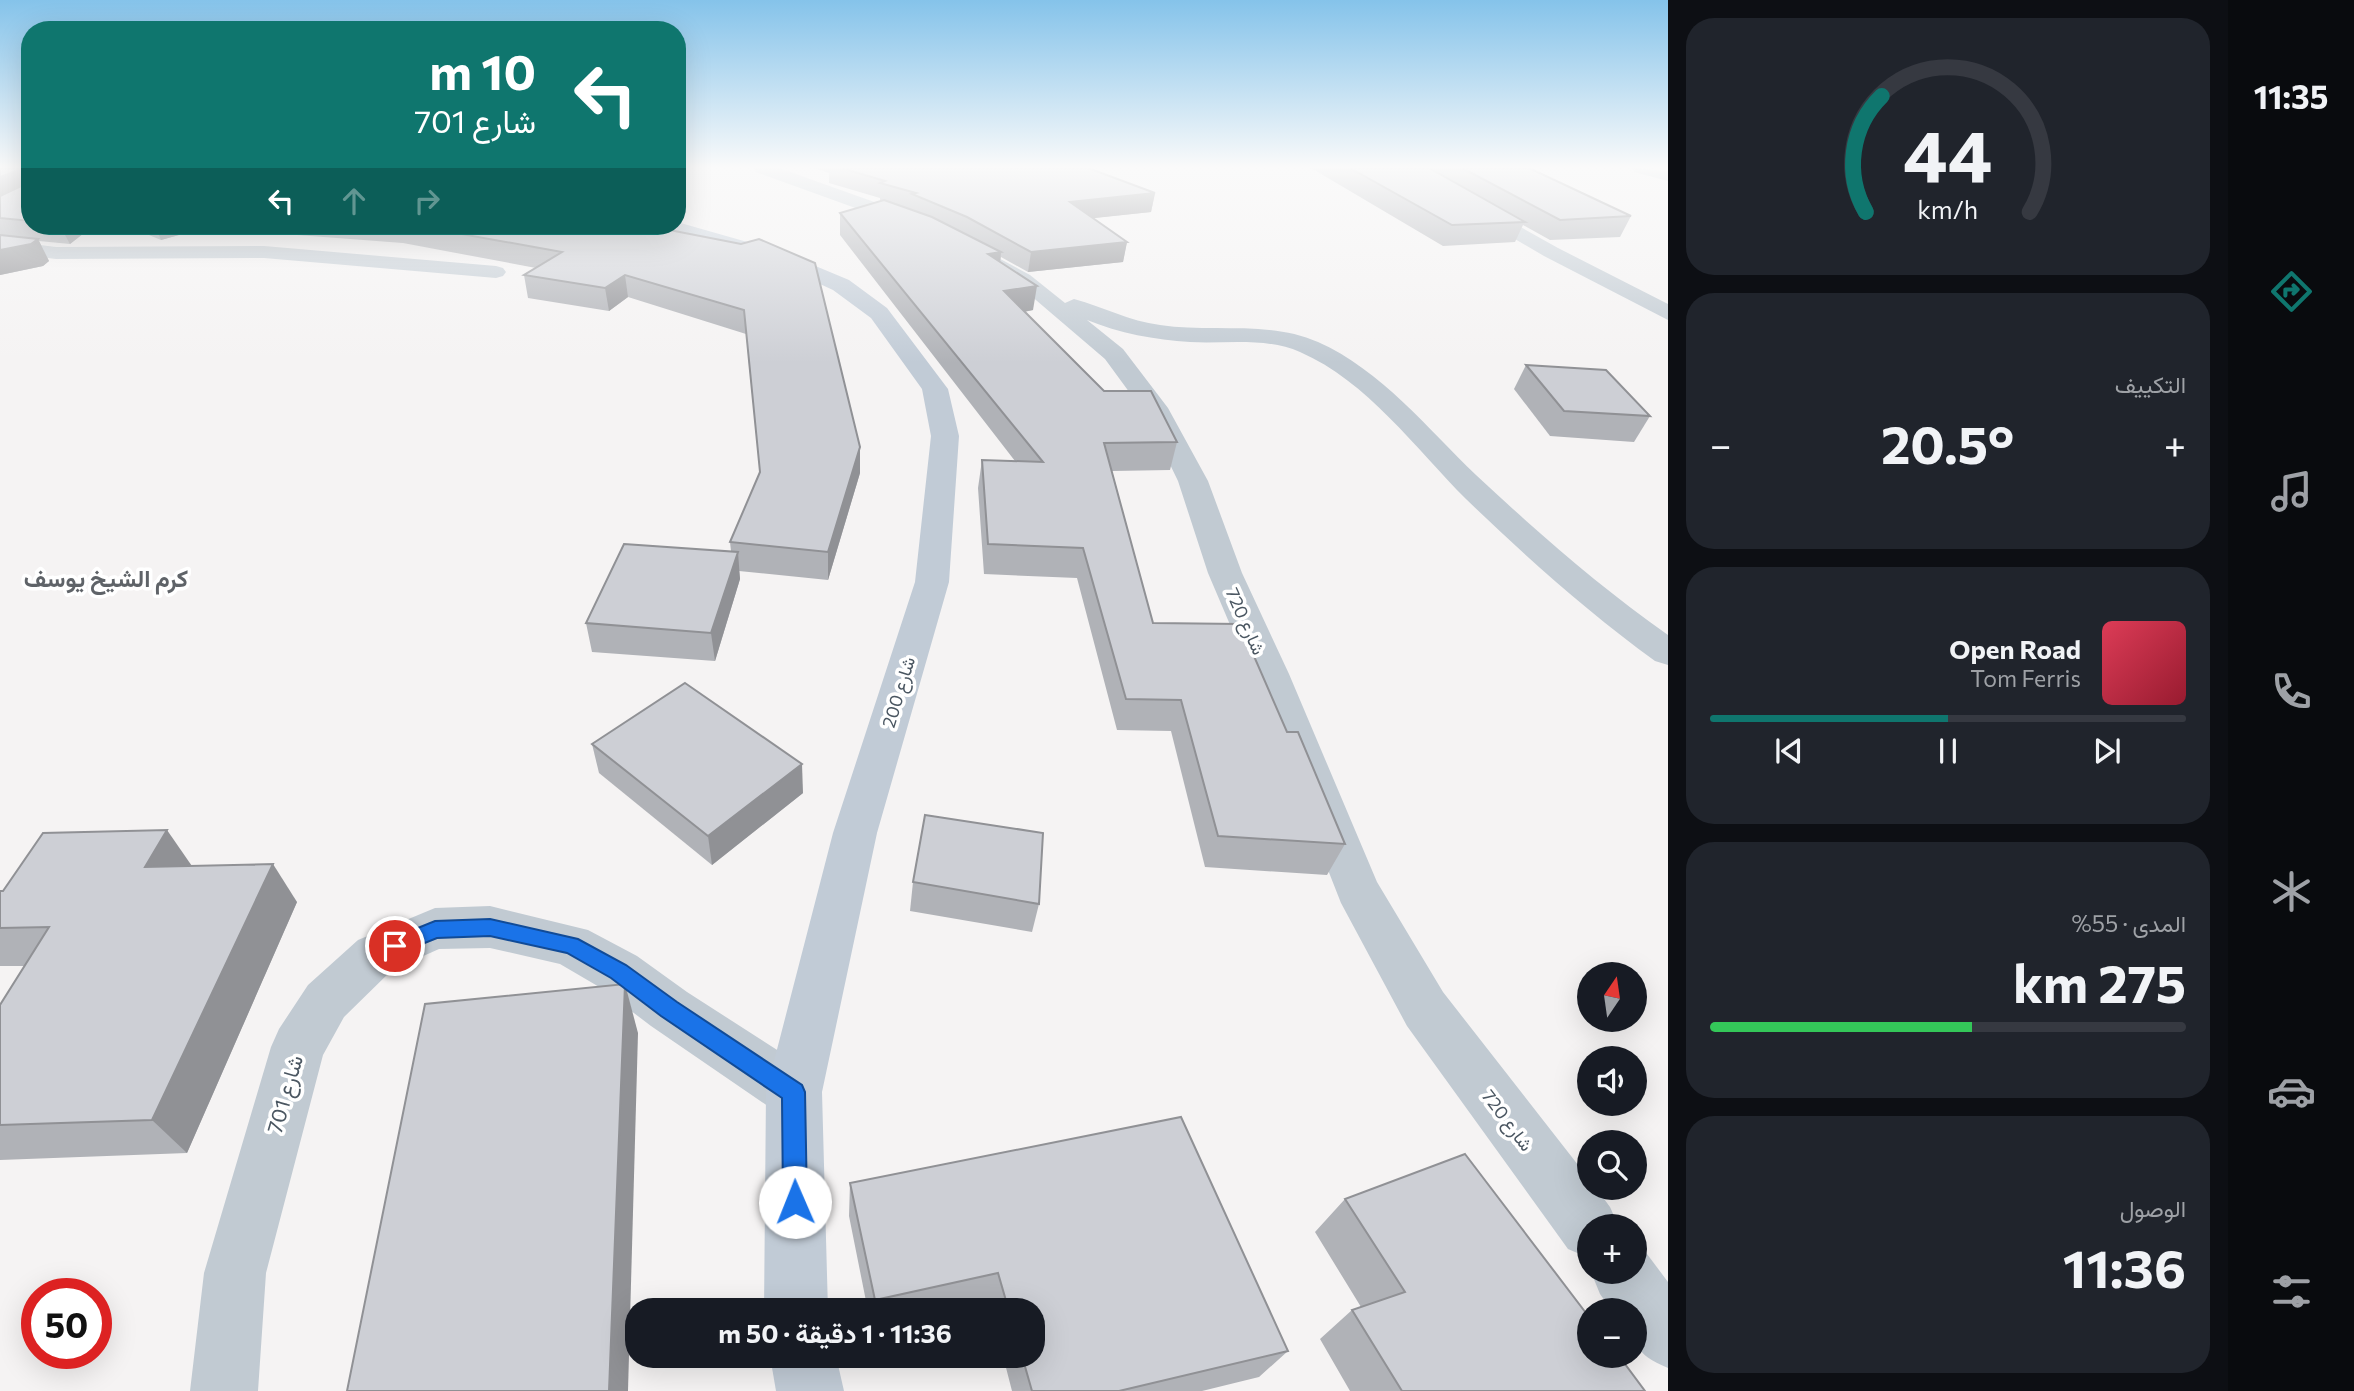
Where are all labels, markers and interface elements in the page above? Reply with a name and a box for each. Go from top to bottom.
text: 10 m [429,40,536,100]
icon: left [560,49,651,140]
text: 11:35 [2254,76,2328,116]
text: شارع 701 [414,100,536,140]
text: 44 [1903,109,1993,198]
icon: left [262,182,300,220]
icon: ahead [335,182,373,220]
icon: right [408,182,446,220]
text: km/h [1918,194,1978,224]
icon: directions [2267,267,2316,316]
text: التكييف [2115,370,2186,398]
text: 20.5° [1881,411,2014,475]
text: − [1710,420,1732,467]
text: + [2164,420,2186,467]
icon: music [2267,467,2316,516]
district label: كرم الشيخ يوسف [24,563,188,596]
street label: شارع 720 [1220,584,1270,659]
text: Open Road [1949,633,2081,664]
street label: شارع 200 [877,654,921,731]
text: Tom Ferris [1970,664,2081,692]
icon: phone [2267,667,2316,716]
icon: previous [1770,732,1808,770]
icon: pause [1929,732,1967,770]
icon: next [2088,732,2126,770]
icon: climate [2267,867,2316,916]
text: المدى · 55% [2071,909,2186,937]
pin [365,916,425,976]
icon: arrive [376,927,414,965]
text: 275 km [2013,950,2186,1014]
north arrow [1577,962,1647,1032]
map controls [1577,962,1647,1368]
button: sound [1577,1046,1647,1116]
street label: شارع 701 [261,1052,310,1137]
icon: car [2267,1067,2316,1116]
street label: شارع 720 [1476,1085,1538,1156]
button: search [1577,1130,1647,1200]
position arrow [758,1165,832,1239]
text: الوصول [2120,1194,2186,1222]
button: + [1577,1214,1647,1284]
text: 11:36 [2063,1235,2186,1299]
icon: filters [2267,1267,2316,1316]
speed limit sign: 50 [21,1278,112,1369]
button: − [1577,1298,1647,1368]
text: 11:36 · 1 دقيقة · 50 m [718,1317,952,1348]

